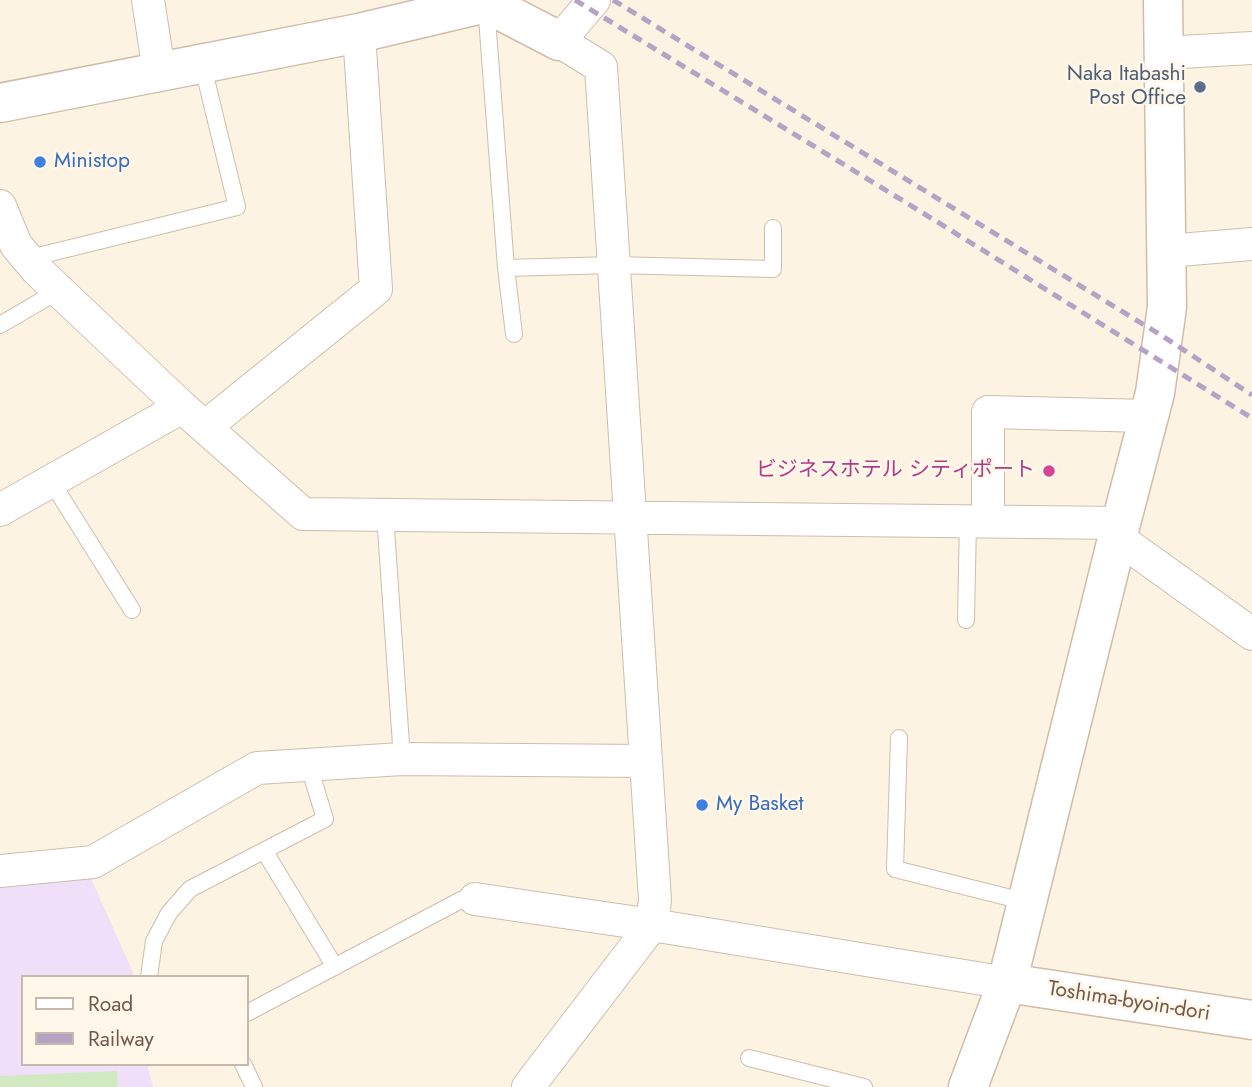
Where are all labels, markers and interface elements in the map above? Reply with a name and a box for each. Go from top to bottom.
place label: Naka Itabashi Post Office [1067,62,1186,112]
marker: Naka Itabashi Post Office [1192,79,1208,95]
place label: Ministop [54,149,130,175]
marker: Ministop [32,154,48,170]
place label: ビジネスホテル シティポート [756,458,1035,484]
marker: ビジネスホテル シティポート [1041,463,1057,479]
place label: My Basket [716,792,804,818]
marker: My Basket [694,797,710,813]
legend [21,975,248,1066]
street label: Toshima-byoin-dori [1046,977,1212,1027]
text: Road [88,989,133,1019]
text: Railway [88,1024,154,1054]

